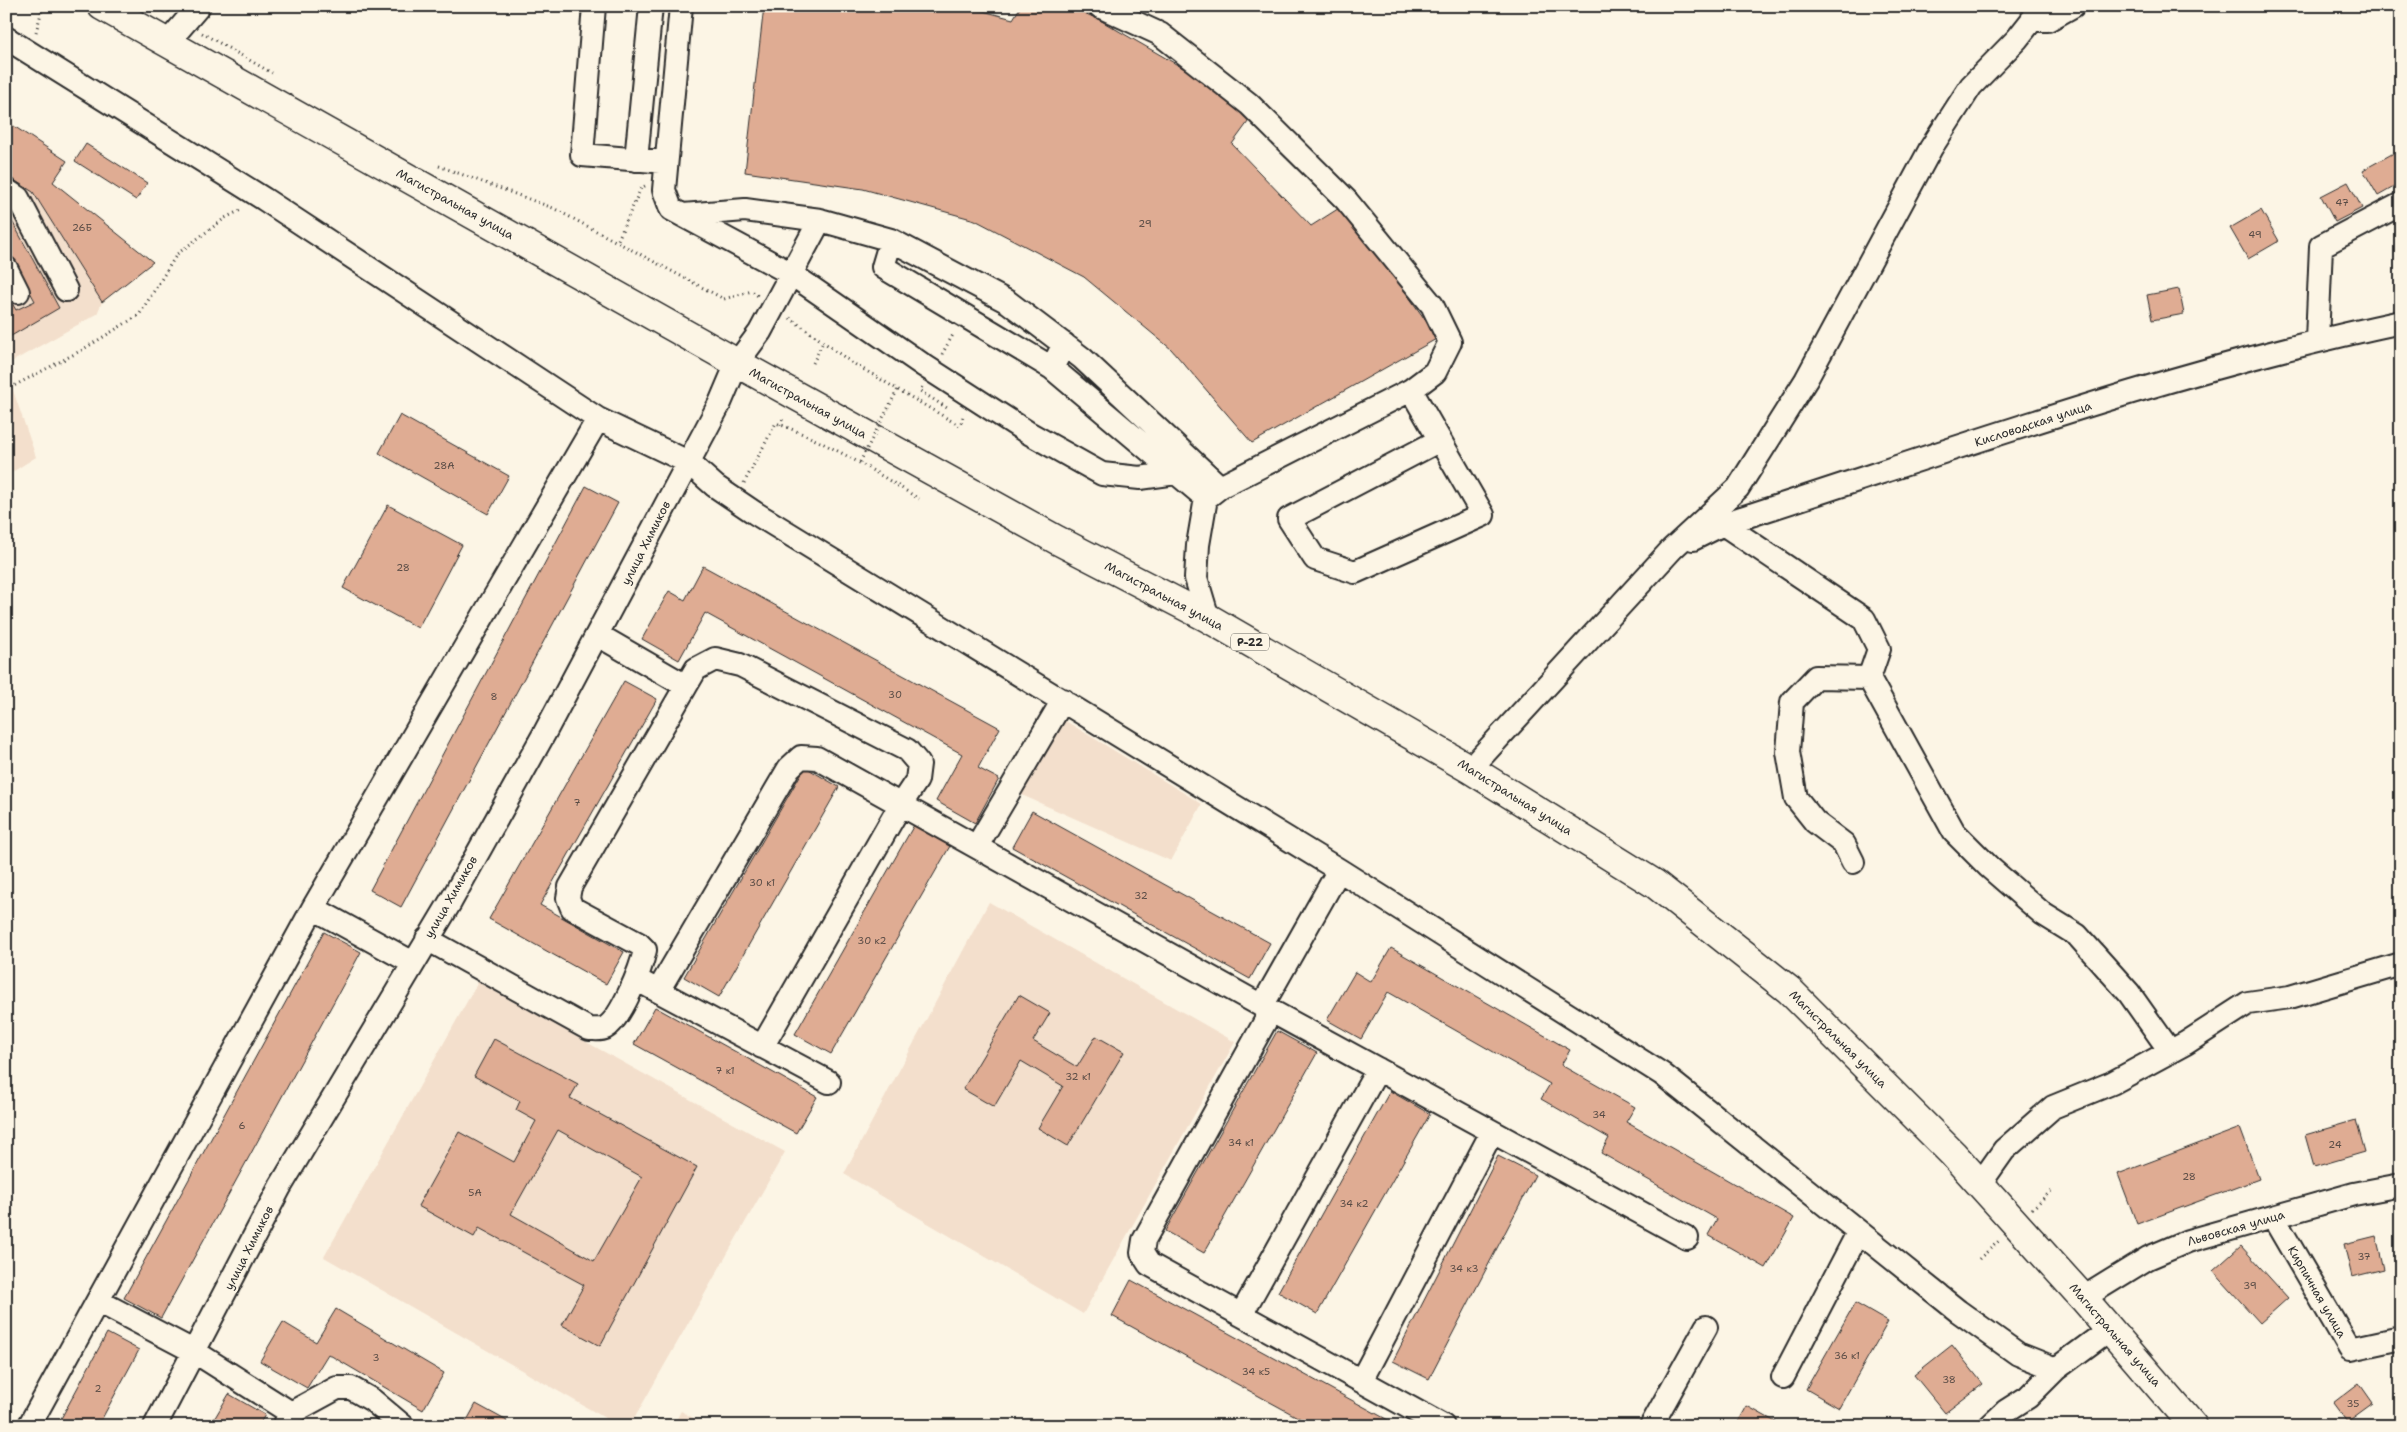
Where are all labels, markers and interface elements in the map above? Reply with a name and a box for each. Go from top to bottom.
street label: Магистральная улица [393,165,517,243]
house number: 47 [2335,196,2349,209]
house number: 29 [1138,217,1152,230]
house number: 26Б [72,221,92,234]
house number: 49 [2248,228,2262,241]
street label: Магистральная улица [746,364,870,442]
street label: Кисловодская улица [1973,397,2094,450]
house number: 28А [434,459,454,472]
street label: улица Химиков [618,498,674,588]
street label: Магистральная улица [1102,558,1227,634]
house number: 28 [396,561,410,574]
road number: Р-22 [1231,634,1269,650]
house number: 30 [888,688,902,701]
house number: 8 [491,690,498,703]
street label: Магистральная улица [1455,755,1576,839]
house number: 7 [574,796,581,809]
street label: улица Химиков [421,853,481,941]
house number: 30 к1 [749,876,775,889]
house number: 32 [1134,889,1148,902]
house number: 30 к2 [857,934,887,947]
street label: Магистральная улица [1786,987,1891,1092]
house number: 7 к1 [715,1064,735,1077]
house number: 32 к1 [1065,1070,1091,1083]
house number: 34 [1592,1108,1606,1121]
house number: 6 [239,1119,246,1132]
house number: 34 к1 [1228,1136,1254,1149]
house number: 24 [2328,1138,2342,1151]
house number: 28 [2182,1170,2196,1183]
house number: 5А [468,1186,482,1199]
house number: 34 к2 [1339,1197,1369,1210]
street label: улица Химиков [221,1203,277,1293]
street label: Львовская улица [2185,1206,2287,1250]
street label: Кирпичная улица [2284,1243,2350,1341]
house number: 37 [2357,1250,2371,1263]
house number: 34 к3 [1449,1262,1479,1275]
house number: 39 [2243,1279,2257,1292]
street label: Магистральная улица [2066,1280,2165,1390]
house number: 36 к1 [1834,1349,1860,1362]
house number: 3 [373,1351,380,1364]
house number: 34 к5 [1242,1365,1270,1378]
house number: 38 [1942,1373,1956,1386]
house number: 2 [95,1382,102,1395]
house number: 35 [2347,1397,2359,1410]

